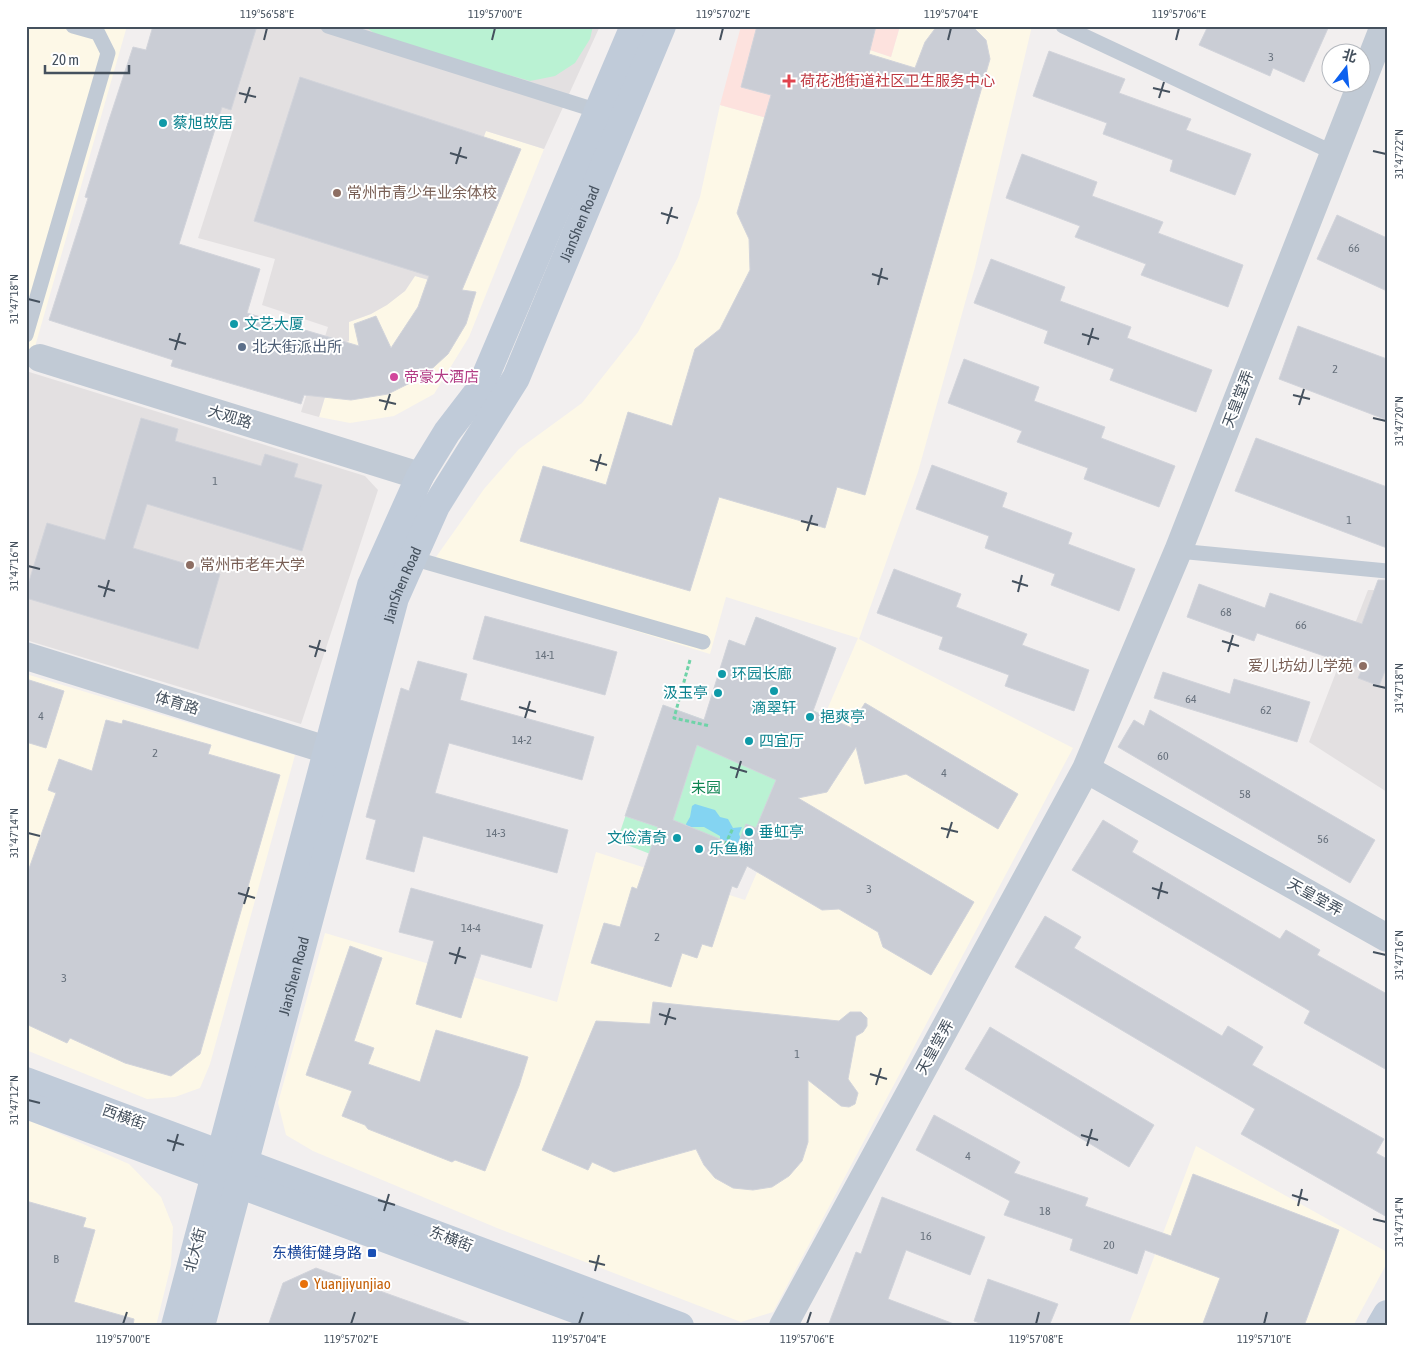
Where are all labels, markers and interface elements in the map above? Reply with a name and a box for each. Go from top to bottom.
text: 119°56'58"E [240,7,294,21]
text: 119°57'00"E [468,7,522,21]
text: 119°57'02"E [696,7,750,21]
text: 119°57'04"E [924,7,978,21]
text: 119°57'06"E [1152,7,1206,21]
scale bar [45,42,129,74]
north arrow [1320,42,1370,92]
text: 北 [1341,46,1359,65]
house number: 3 [1268,50,1274,64]
text: 20 m [52,51,79,68]
place label: 荷花池街道社区卫生服务中心 [800,72,995,89]
marker: 荷花池街道社区卫生服务中心 [782,74,796,88]
place label: 蔡旭故居 [173,114,233,131]
marker: 蔡旭故居 [157,117,169,129]
text: 31°47'22"N [1392,129,1406,179]
street label: JianShen Road [556,183,603,264]
place label: 常州市青少年业余体校 [347,184,497,201]
marker: 常州市青少年业余体校 [331,187,343,199]
house number: 66 [1348,241,1360,255]
text: 31°47'18"N [7,274,21,324]
place label: 文艺大厦 [244,315,304,332]
marker: 文艺大厦 [228,318,240,330]
place label: 北大街派出所 [252,338,342,355]
marker: 北大街派出所 [236,341,248,353]
house number: 2 [1332,362,1338,376]
place label: 帝豪大酒店 [404,368,479,385]
street label: 天皇堂弄 [1219,368,1256,430]
marker: 帝豪大酒店 [388,371,400,383]
text: 31°47'20"N [1392,396,1406,446]
street label: 大观路 [206,402,254,431]
house number: 1 [212,474,218,488]
house number: 1 [1346,513,1352,527]
text: 31°47'16"N [7,541,21,591]
street label: JianShen Road [380,544,425,625]
place label: 常州市老年大学 [200,556,305,573]
marker: 常州市老年大学 [184,559,196,571]
house number: 68 [1220,605,1232,619]
house number: 66 [1295,618,1307,632]
house number: 14-1 [535,648,555,662]
place label: 爱儿坊幼儿学苑 [1248,657,1353,674]
marker: 爱儿坊幼儿学苑 [1357,660,1369,672]
text: 31°47'18"N [1392,663,1406,713]
place label: 环园长廊 [732,665,792,682]
marker: 环园长廊 [716,668,728,680]
place label: 汲玉亭 [663,684,708,701]
marker: 滴翠轩 [768,685,780,697]
marker: 汲玉亭 [712,687,724,699]
street label: 体育路 [153,688,201,717]
house number: 64 [1185,692,1197,706]
place label: 滴翠轩 [751,699,797,716]
house number: 62 [1260,703,1272,717]
place label: 挹爽亭 [820,708,865,725]
house number: 4 [38,709,44,723]
marker: 挹爽亭 [804,711,816,723]
place label: 四宜厅 [759,732,804,749]
house number: 14-2 [512,733,532,747]
marker: 四宜厅 [743,735,755,747]
house number: 2 [152,746,158,760]
house number: 60 [1157,749,1169,763]
house number: 4 [941,766,947,780]
park label: 未园 [691,779,721,796]
house number: 58 [1239,787,1251,801]
text: 31°47'14"N [7,808,21,858]
place label: 垂虹亭 [759,823,804,840]
house number: 14-3 [486,826,506,840]
marker: 垂虹亭 [743,826,755,838]
place label: 文俭清奇 [607,829,667,846]
marker: 文俭清奇 [671,832,683,844]
house number: 56 [1317,832,1329,846]
place label: 乐鱼榭 [709,840,754,857]
marker: 乐鱼榭 [693,843,705,855]
street label: 天皇堂弄 [1285,875,1346,919]
house number: 3 [866,882,872,896]
house number: 14-4 [461,921,481,935]
house number: 2 [654,930,660,944]
text: 31°47'16"N [1392,930,1406,980]
street label: JianShen Road [275,935,312,1017]
house number: 3 [61,971,67,985]
street label: 天皇堂弄 [913,1016,957,1077]
house number: 1 [794,1047,800,1061]
text: 31°47'12"N [7,1075,21,1125]
street label: 西横街 [100,1101,148,1132]
house number: 4 [965,1149,971,1163]
text: 31°47'14"N [1392,1197,1406,1247]
house number: 18 [1039,1204,1051,1218]
street label: 东横街 [427,1223,475,1255]
street label: 北大街 [180,1226,209,1274]
house number: 16 [920,1229,932,1243]
house number: 20 [1103,1238,1115,1252]
place label: 东横街健身路 [272,1244,362,1261]
marker: 东横街健身路 [366,1247,378,1259]
house number: B [53,1252,59,1266]
place label: Yuanjiyunjiao [314,1275,391,1292]
marker: Yuanjiyunjiao [298,1278,310,1290]
text: 119°57'00"E [96,1332,150,1346]
text: 119°57'02"E [324,1332,378,1346]
text: 119°57'04"E [552,1332,606,1346]
text: 119°57'06"E [780,1332,834,1346]
text: 119°57'08"E [1009,1332,1063,1346]
text: 119°57'10"E [1237,1332,1291,1346]

